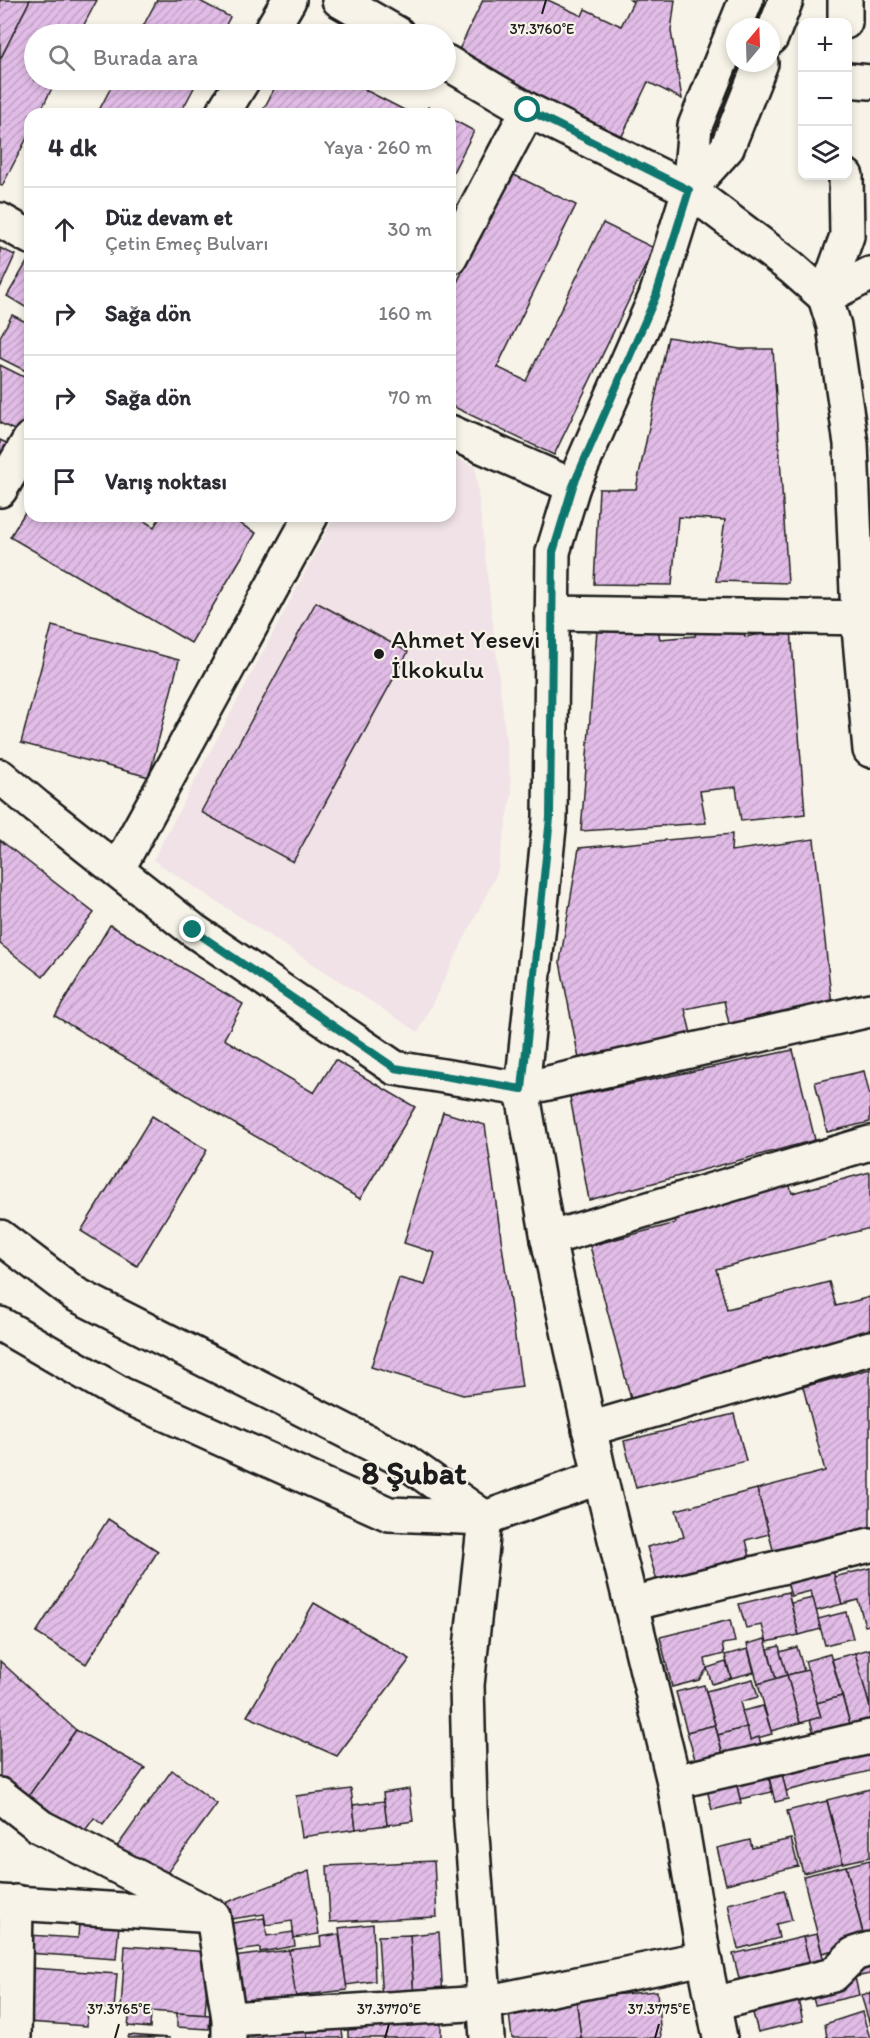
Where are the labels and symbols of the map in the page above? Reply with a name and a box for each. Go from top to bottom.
north arrow [726,18,780,72]
text: 37.3760°E [510,20,574,38]
route start [514,96,540,122]
place label: Ahmet Yesevi İlkokulu [391,623,541,685]
marker: Ahmet Yesevi İlkokulu [372,647,386,661]
route end [179,916,205,942]
district label: 8 Şubat [362,1454,466,1492]
text: 37.3765°E [87,2000,151,2018]
text: 37.3770°E [357,2000,421,2018]
text: 37.3775°E [628,2000,690,2018]

